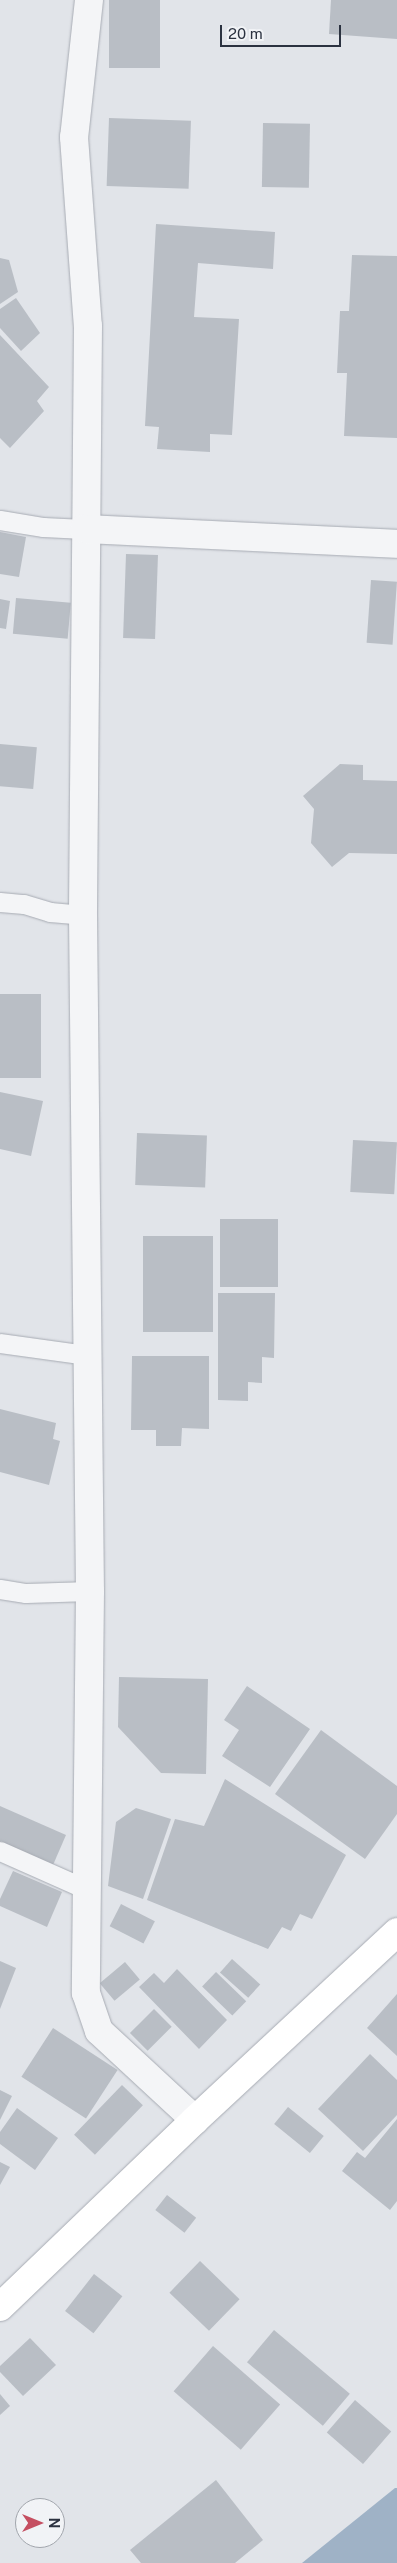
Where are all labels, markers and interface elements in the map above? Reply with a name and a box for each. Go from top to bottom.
scale bar [222,15,343,47]
text: 20 m [228,25,263,42]
north arrow [15,2498,65,2548]
text: N [46,2518,62,2528]

